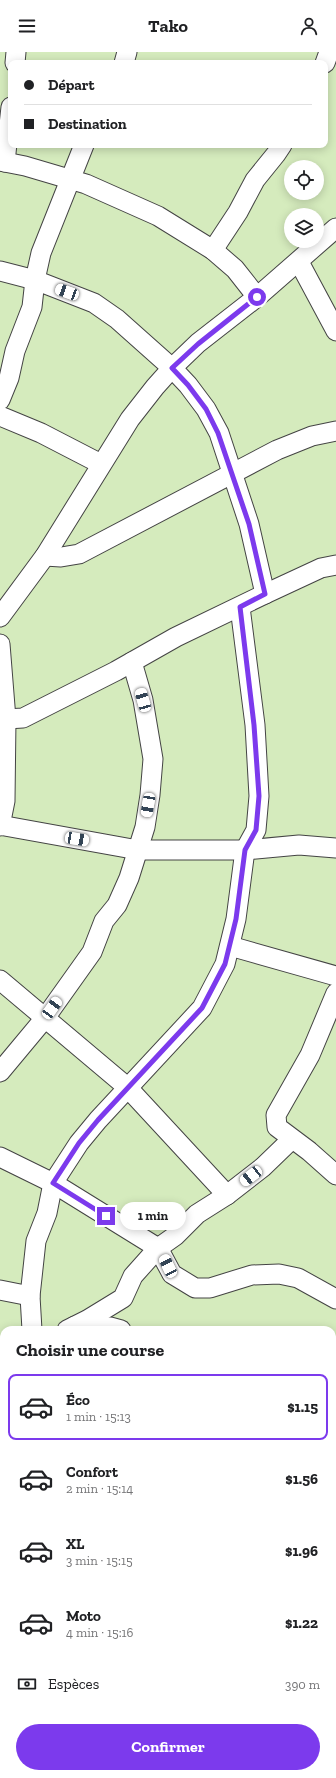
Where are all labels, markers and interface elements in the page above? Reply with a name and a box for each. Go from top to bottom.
icon: menu [16,15,38,37]
text: Tako [148,15,188,37]
icon: person [298,15,320,37]
text: Départ [48,76,94,94]
text: Destination [48,115,127,133]
map controls [284,160,324,248]
button: locate [284,160,324,200]
button: layers [284,208,324,248]
car [54,282,80,302]
route start [248,288,266,306]
car [134,687,152,713]
car [140,792,156,818]
car [64,831,90,847]
car [40,995,64,1021]
car [238,1164,264,1188]
callout: 1 min [120,1202,186,1230]
route end [97,1207,115,1225]
text: 1 min [138,1208,168,1223]
car [157,1253,179,1279]
text: Choisir une course [16,1339,164,1361]
icon: car [18,1389,54,1425]
text: Éco [66,1391,90,1409]
text: $1.15 [287,1398,318,1416]
text: 1 min · 15:13 [66,1409,131,1424]
icon: car [18,1461,54,1497]
text: Confort [66,1463,118,1481]
text: $1.56 [285,1470,318,1488]
text: 2 min · 15:14 [66,1481,133,1496]
icon: car [18,1533,54,1569]
text: XL [66,1535,84,1553]
text: $1.96 [285,1542,318,1560]
text: 3 min · 15:15 [66,1553,133,1568]
icon: car [18,1605,54,1641]
text: Moto [66,1607,101,1625]
text: $1.22 [285,1614,318,1632]
text: 4 min · 15:16 [66,1625,134,1640]
icon: cash [16,1673,38,1695]
text: Espèces [48,1675,99,1693]
text: 390 m [285,1677,320,1692]
button: Confirmer [16,1724,320,1770]

